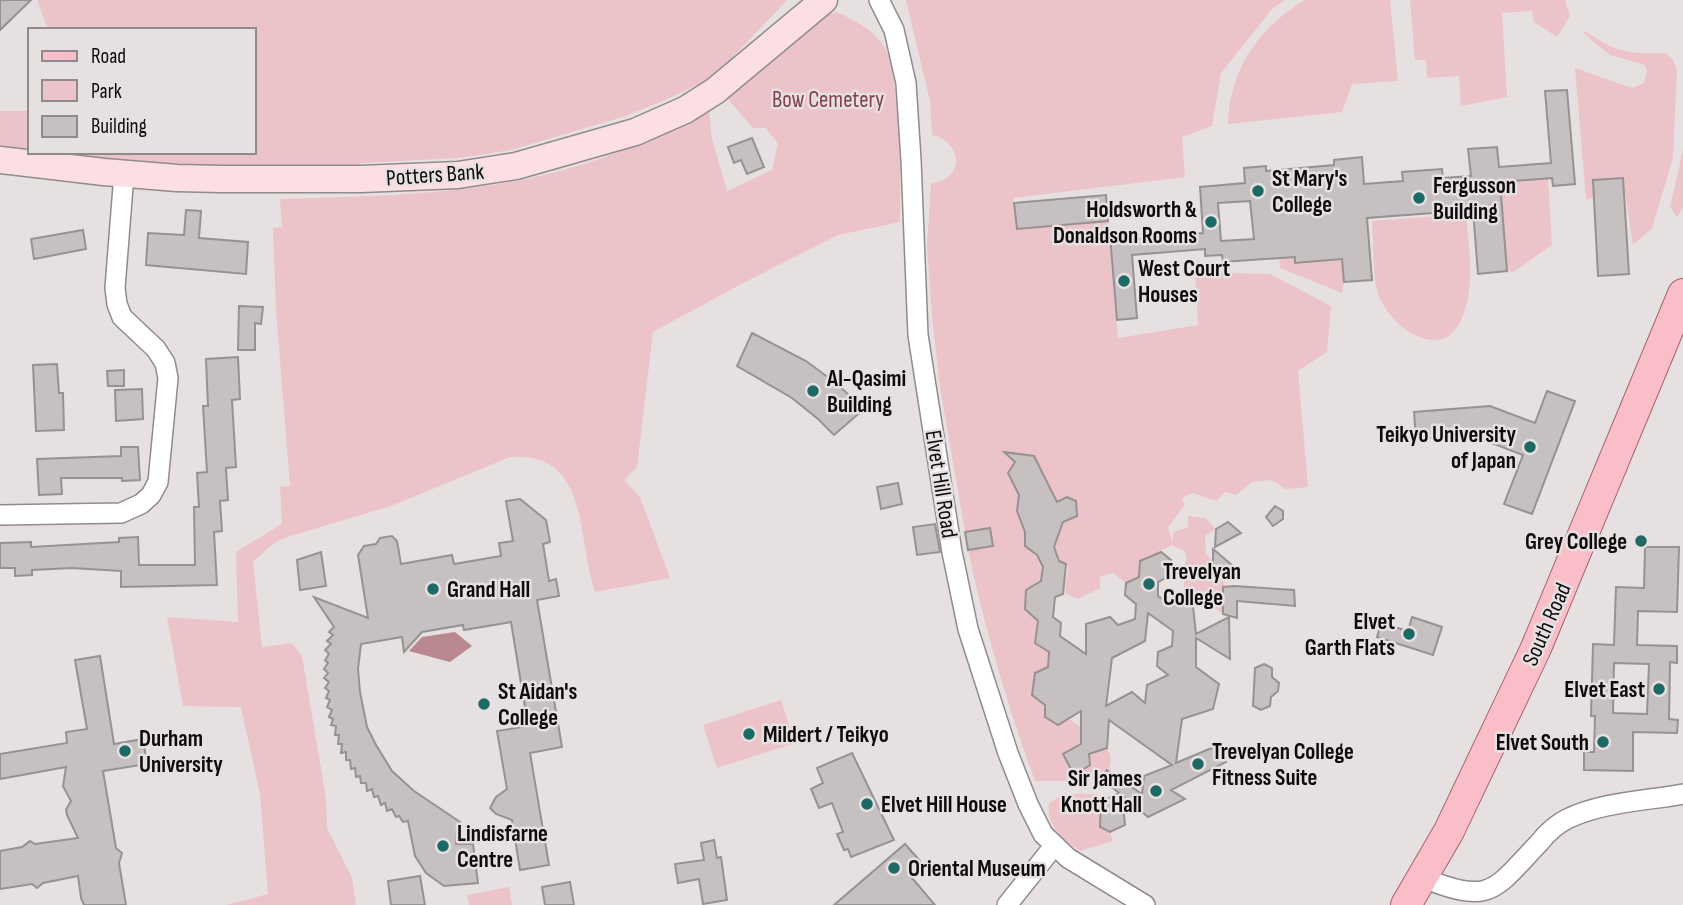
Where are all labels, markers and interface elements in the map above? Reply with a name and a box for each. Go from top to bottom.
legend [28,28,256,154]
text: Road [91,44,126,69]
text: Park [91,79,122,104]
park label: Bow Cemetery [772,86,884,114]
text: Building [91,114,147,139]
street label: Potters Bank [385,158,485,192]
place label: St Mary's College [1272,165,1348,219]
place label: Fergusson Building [1433,172,1516,226]
marker: St Mary's College [1250,183,1266,199]
marker: Fergusson Building [1411,190,1427,206]
place label: Holdsworth & Donaldson Rooms [1053,196,1198,250]
marker: Holdsworth & Donaldson Rooms [1203,214,1219,230]
place label: West Court Houses [1138,255,1231,309]
marker: West Court Houses [1116,273,1132,289]
place label: Al-Qasimi Building [826,365,906,419]
marker: Al-Qasimi Building [805,383,821,399]
place label: Teikyo University of Japan [1376,421,1516,475]
street label: Elvet Hill Road [919,428,963,540]
marker: Teikyo University of Japan [1522,439,1538,455]
place label: Grey College [1525,528,1627,556]
marker: Grey College [1633,533,1649,549]
place label: Trevelyan College [1163,558,1241,612]
place label: Grand Hall [447,576,530,604]
marker: Trevelyan College [1141,576,1157,592]
street label: South Road [1516,579,1578,670]
marker: Grand Hall [425,581,441,597]
place label: Elvet Garth Flats [1305,608,1395,662]
marker: Elvet Garth Flats [1401,626,1417,642]
place label: Elvet East [1564,676,1645,704]
place label: St Aidan's College [498,678,577,732]
marker: Elvet East [1651,681,1667,697]
marker: St Aidan's College [476,696,492,712]
place label: Mildert / Teikyo [763,721,889,749]
place label: Durham University [139,725,223,779]
marker: Mildert / Teikyo [741,726,757,742]
place label: Elvet South [1496,729,1589,757]
marker: Elvet South [1595,734,1611,750]
place label: Trevelyan College Fitness Suite [1212,738,1354,792]
marker: Durham University [117,743,133,759]
marker: Trevelyan College Fitness Suite [1190,756,1206,772]
place label: Sir James Knott Hall [1061,765,1142,819]
marker: Sir James Knott Hall [1148,783,1164,799]
place label: Elvet Hill House [881,791,1007,819]
marker: Elvet Hill House [859,796,875,812]
place label: Lindisfarne Centre [457,820,548,874]
marker: Lindisfarne Centre [435,838,451,854]
place label: Oriental Museum [908,855,1046,883]
marker: Oriental Museum [886,860,902,876]

